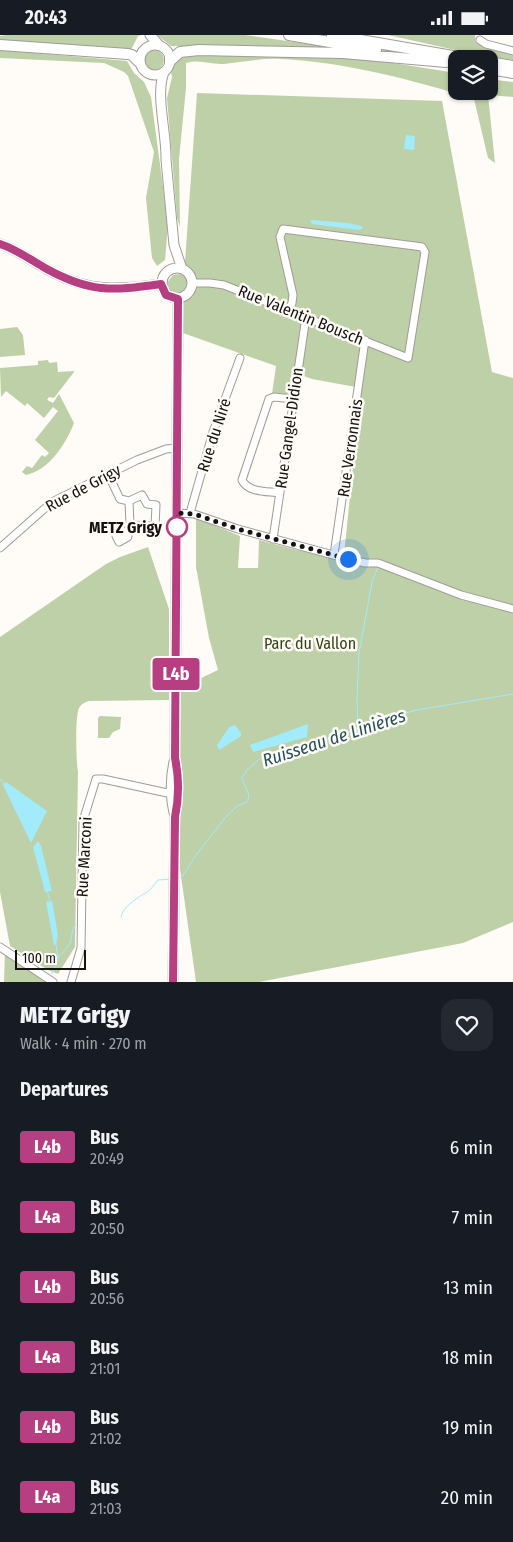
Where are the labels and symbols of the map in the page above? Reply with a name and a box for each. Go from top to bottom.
street label: Rue Valentin Bousch [236,281,366,349]
street label: Rue Gangel-Didion [271,366,307,490]
street label: Rue du Niré [193,396,235,474]
street label: Rue Verronnais [334,397,366,498]
street label: Rue de Grigy [42,460,125,516]
marker: METZ Grigy [166,516,188,538]
place label: METZ Grigy [89,518,162,537]
your location [336,547,361,572]
park label: Parc du Vallon [264,634,356,653]
line badge: L4b [147,658,205,690]
water label: Ruisseau de Linières [260,704,409,771]
street label: Rue Marconi [72,816,96,898]
scale bar [15,947,86,970]

